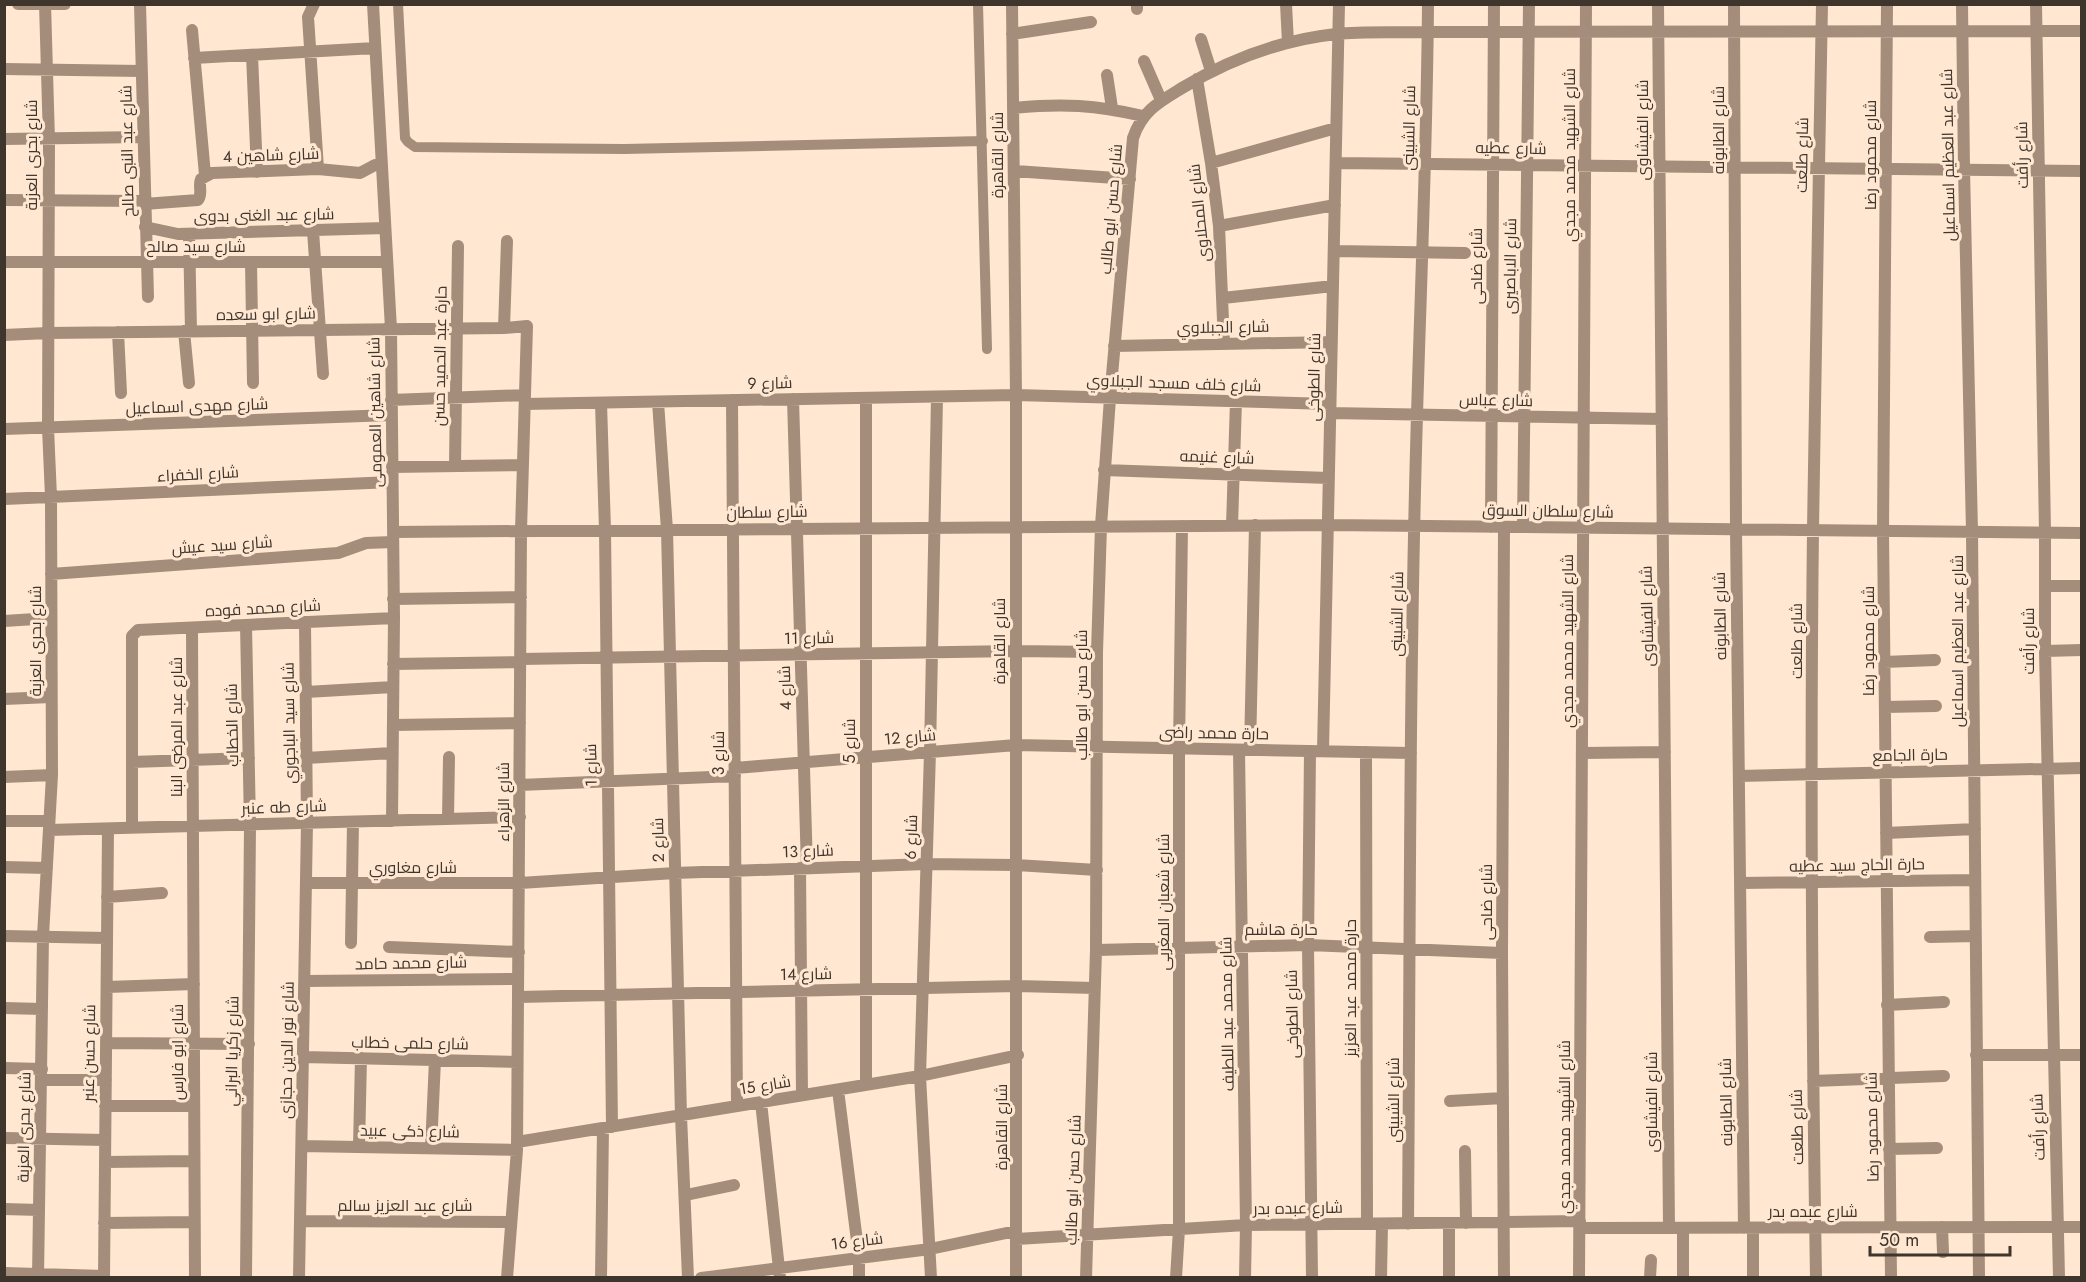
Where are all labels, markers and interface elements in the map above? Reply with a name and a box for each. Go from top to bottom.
street label: شارع الشهيد محمد مجدي [1558,68,1583,242]
street label: شارع عبد العظيم اسماعيل [1935,68,1961,242]
street label: شارع الفيشاوى [1631,80,1654,180]
street label: شارع عبد النبى صالح [114,85,140,217]
street label: شارع الشبينى [1397,85,1421,171]
street label: شارع الطابونه [1707,86,1730,174]
street label: شارع بحرى العزبة [20,100,43,210]
street label: شارع محمود رضا [1859,100,1882,210]
street label: شارع القاهرة [986,112,1009,198]
street label: شارع طلعت [1790,117,1814,193]
street label: شارع رأفت [2010,121,2034,189]
street label: شارع عطيه [1475,136,1547,160]
street label: شارع شاهين 4 [222,142,320,168]
street label: شارع حسن ابو طالب [1094,143,1128,275]
street label: شارع المحلاوى [1182,163,1216,263]
street label: شارع عبد الغنى بدوى [193,202,335,228]
street label: شارع الاباصيرى [1498,218,1522,314]
street label: شارع ضاحى [1465,228,1488,304]
street label: شارع سيد صالح [146,235,246,258]
street label: حارة عبد الحميد حسن [427,286,453,426]
street label: شارع ابو سعده [216,302,316,326]
street label: شارع الجبلاوي [1176,315,1270,341]
street label: شارع الطوخى [1302,332,1326,422]
street label: شارع شاهين العمومى [362,337,388,487]
street label: شارع خلف مسجد الجبلاوي [1086,368,1262,400]
street label: شارع 9 [747,371,793,395]
street label: شارع عباس [1459,388,1533,412]
street label: شارع مهدى اسماعيل [125,392,269,420]
street label: شارع غنيمه [1179,444,1255,470]
street label: شارع الخفراء [156,460,240,488]
street label: شارع سلطان السوق [1482,498,1614,524]
street label: شارع سلطان [726,500,808,524]
street label: شارع سيد عيش [171,530,273,560]
street label: شارع الشهيد محمد مجدي [1556,554,1581,728]
street label: شارع عبد العظيم اسماعيل [1946,555,1969,727]
street label: شارع الفيشاوى [1635,565,1659,667]
street label: شارع الشبينى [1385,571,1409,657]
street label: شارع الطابونه [1708,572,1732,660]
street label: شارع بحرى العزبة [24,586,47,696]
street label: شارع محمود رضا [1857,586,1880,696]
street label: شارع محمد فوده [205,593,321,623]
street label: شارع القاهرة [988,598,1011,684]
street label: شارع طلعت [1785,603,1808,679]
street label: شارع رأفت [2017,607,2040,675]
street label: شارع 11 [784,626,834,650]
street label: شارع حسن ابو طالب [1070,630,1093,760]
street label: شارع عبد المرضى البنا [165,657,188,797]
street label: شارع سيد الباجوري [276,662,304,784]
street label: شارع 4 [773,665,797,711]
street label: شارع الخطاب [220,683,244,767]
street label: شارع 5 [838,719,861,763]
street label: حارة محمد راضى [1159,721,1269,745]
street label: شارع 12 [883,723,937,751]
street label: شارع 3 [707,731,730,775]
street label: شارع 1 [579,743,603,787]
street label: حارة الجامع [1872,743,1948,767]
street label: شارع الزهراء [492,762,515,842]
street label: شارع طه عنبر [240,794,327,820]
street label: شارع 6 [899,814,923,860]
street label: شارع 2 [646,817,670,863]
street label: شارع شعبان المغربى [1152,834,1175,970]
street label: شارع 13 [782,839,834,863]
street label: حارة الحاج سيد عطيه [1789,852,1925,878]
street label: شارع مغاوري [369,856,457,881]
street label: شارع ضاحى [1475,864,1498,940]
street label: حارة هاشم [1244,918,1318,941]
street label: حارة محمد عبد العزيز [1339,919,1362,1058]
street label: شارع محمد عبد اللطيف [1214,937,1240,1091]
street label: شارع محمد حامد [355,951,467,975]
street label: شارع 14 [780,962,832,986]
street label: شارع الطوخى [1280,969,1304,1059]
street label: شارع نور الدين حجازى [274,981,300,1119]
street label: شارع زكريا البراني [220,995,246,1107]
street label: شارع حسن عنبر [77,1004,101,1103]
street label: شارع ابو فارس [166,1004,189,1100]
street label: شارع حلمى خطاب [351,1030,469,1056]
street label: شارع الشهيد محمد مجدي [1553,1040,1578,1214]
street label: شارع الفيشاوى [1640,1052,1663,1152]
street label: شارع الشبينى [1382,1057,1405,1143]
street label: شارع الطابونه [1714,1058,1738,1146]
street label: شارع 15 [738,1070,792,1100]
street label: شارع بحرى العزبة [12,1071,36,1183]
street label: شارع محمود رضا [1860,1072,1884,1182]
street label: شارع القاهرة [990,1084,1013,1170]
street label: شارع طلعت [1785,1089,1809,1165]
street label: شارع رأفت [2025,1093,2051,1161]
street label: شارع حسن ابو طالب [1059,1114,1087,1246]
street label: شارع ذكى عبيد [360,1119,460,1143]
street label: شارع عبد العزيز سالم [337,1194,473,1217]
street label: شارع عبده بدر [1252,1196,1343,1220]
street label: شارع عبده بدر [1767,1200,1858,1223]
scale bar [1870,1219,2010,1257]
street label: شارع 16 [830,1226,884,1256]
text: 50 m [1879,1227,1919,1253]

